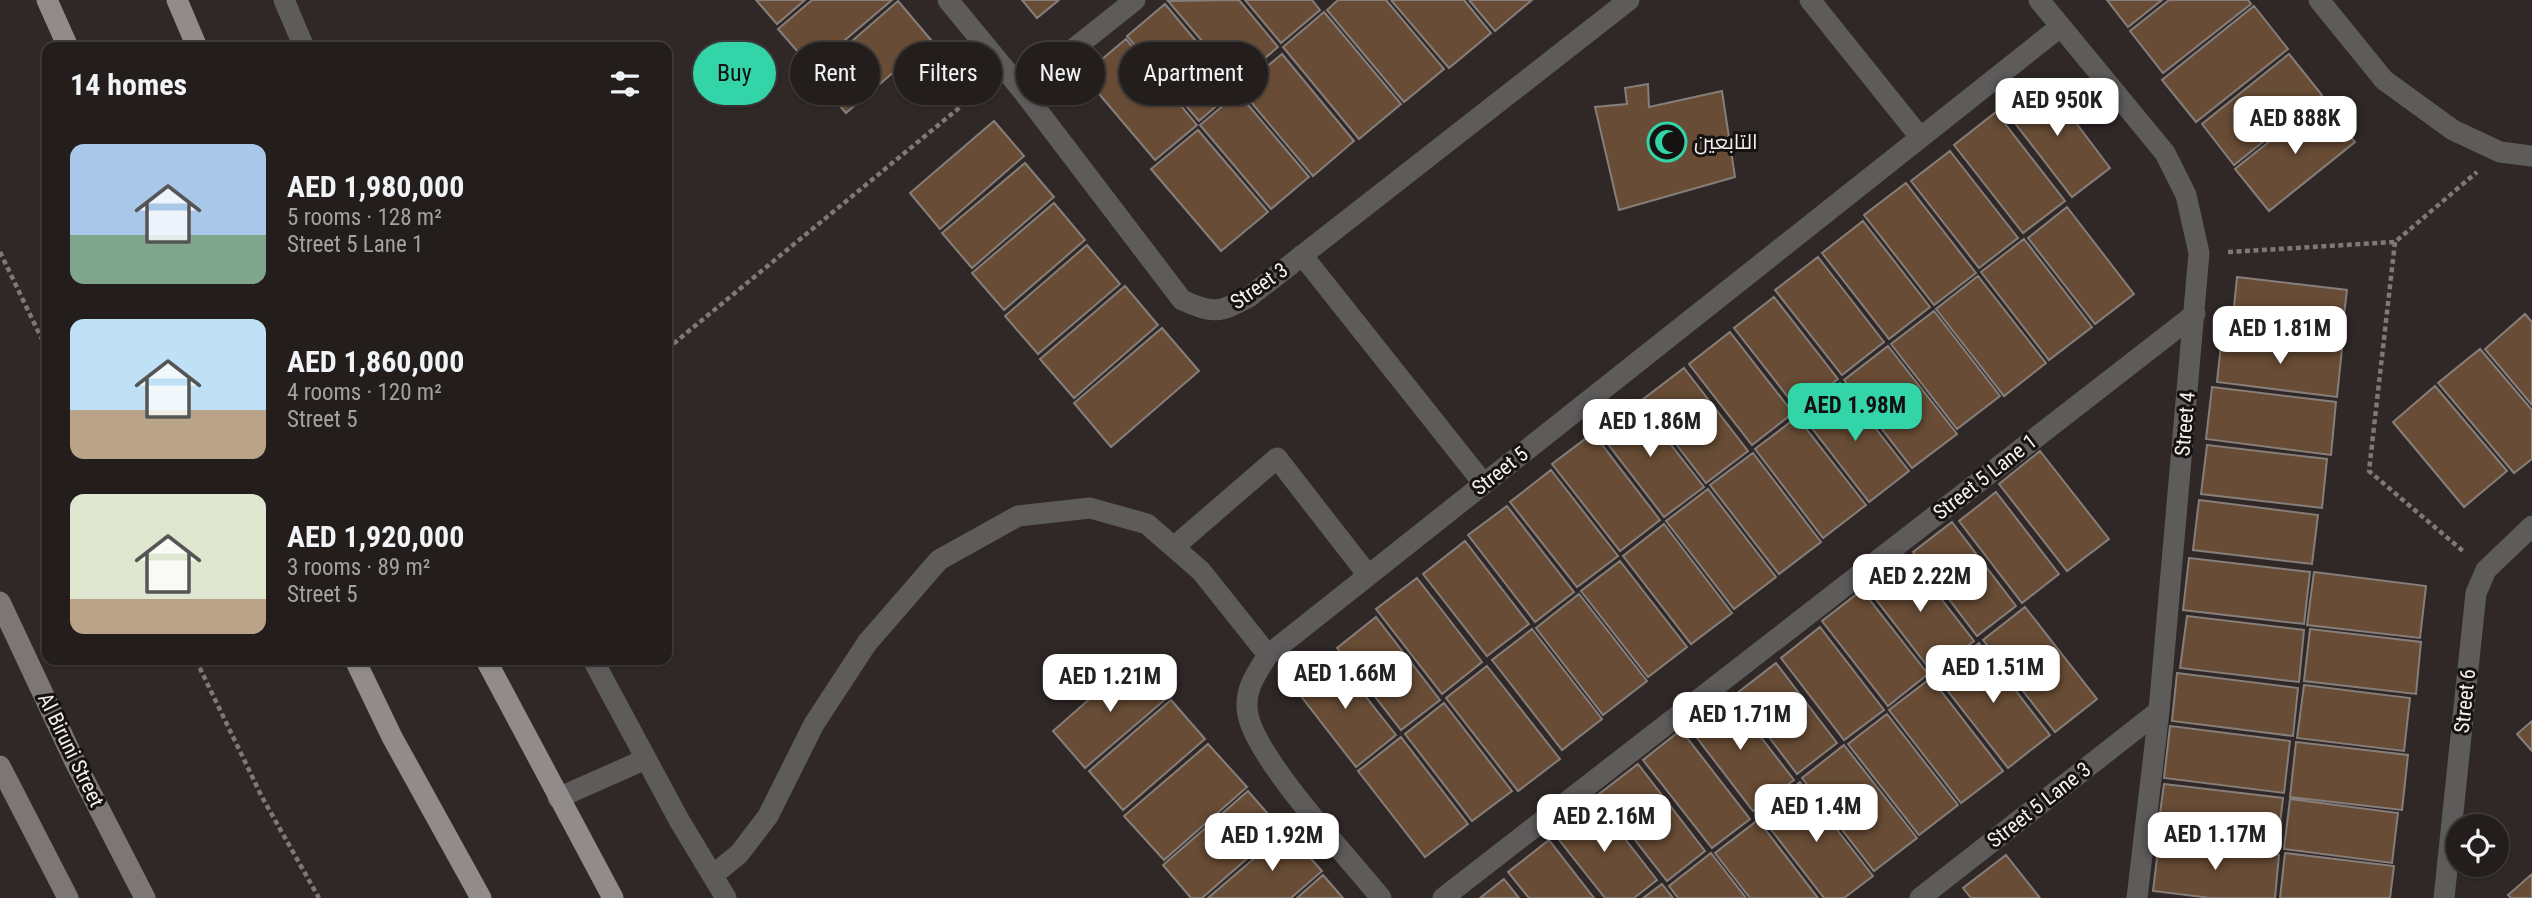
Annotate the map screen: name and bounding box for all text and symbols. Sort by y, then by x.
chip: Buy [693,42,776,105]
chip: Rent [790,42,880,105]
chip: Filters [894,42,1002,105]
chip: New [1016,42,1105,105]
chip: Apartment [1119,42,1268,105]
icon: filters [606,65,644,103]
text: 14 homes [70,67,187,102]
pin: AED 950K [1985,78,2129,138]
text: AED 950K [2012,87,2102,114]
pin: AED 888K [2223,96,2367,156]
text: AED 888K [2250,105,2340,132]
mosque icon: التابعين [1646,121,1688,163]
place label: التابعين [1694,130,1758,155]
text: AED 1,980,000 [287,169,464,204]
icon: home [126,172,210,256]
text: 5 rooms · 128 m² [287,204,442,231]
text: Street 5 Lane 1 [287,231,423,258]
street label: Street 3 [1226,258,1292,314]
pin: AED 1.81M [2200,306,2360,366]
text: AED 1.81M [2229,315,2331,342]
text: AED 1,860,000 [287,344,464,379]
icon: home [126,347,210,431]
text: 4 rooms · 120 m² [287,379,442,406]
pin: AED 1.98M [1775,384,1935,443]
street label: Street 4 [2170,391,2200,457]
text: AED 1.98M [1804,392,1906,419]
pin: AED 1.86M [1570,400,1730,459]
text: Street 5 [287,406,358,433]
text: AED 1.86M [1599,408,1701,435]
street label: Street 5 Lane 1 [1929,429,2041,525]
street label: Street 5 [1467,442,1533,500]
text: AED 1,920,000 [287,519,464,554]
icon: home [126,522,210,606]
text: 3 rooms · 89 m² [287,554,430,581]
pin: AED 2.22M [1840,554,2000,614]
text: AED 2.22M [1869,563,1971,590]
text: Street 5 [287,581,358,608]
pin: AED 1.51M [1913,646,2073,705]
pin: AED 1.66M [1265,652,1425,711]
pin: AED 1.21M [1030,654,1190,714]
text: AED 1.51M [1942,654,2044,681]
text: AED 1.66M [1294,660,1396,687]
text: AED 1.21M [1059,663,1161,690]
street label: Street 6 [2450,668,2480,734]
street label: Al Biruni Street [33,689,109,811]
pin: AED 1.71M [1660,692,1820,752]
text: AED 1.71M [1689,701,1791,728]
street label: Street 5 Lane 3 [1983,757,2095,853]
pin: AED 1.4M [1744,784,1888,844]
text: AED 1.4M [1771,793,1861,820]
pin: AED 2.16M [1524,794,1684,854]
text: AED 2.16M [1553,803,1655,830]
pin: AED 1.17M [2135,812,2295,872]
pin: AED 1.92M [1192,814,1352,873]
map controls [2446,814,2509,877]
button: locate [2446,814,2509,877]
text: AED 1.17M [2164,821,2266,848]
text: AED 1.92M [1221,822,1323,849]

